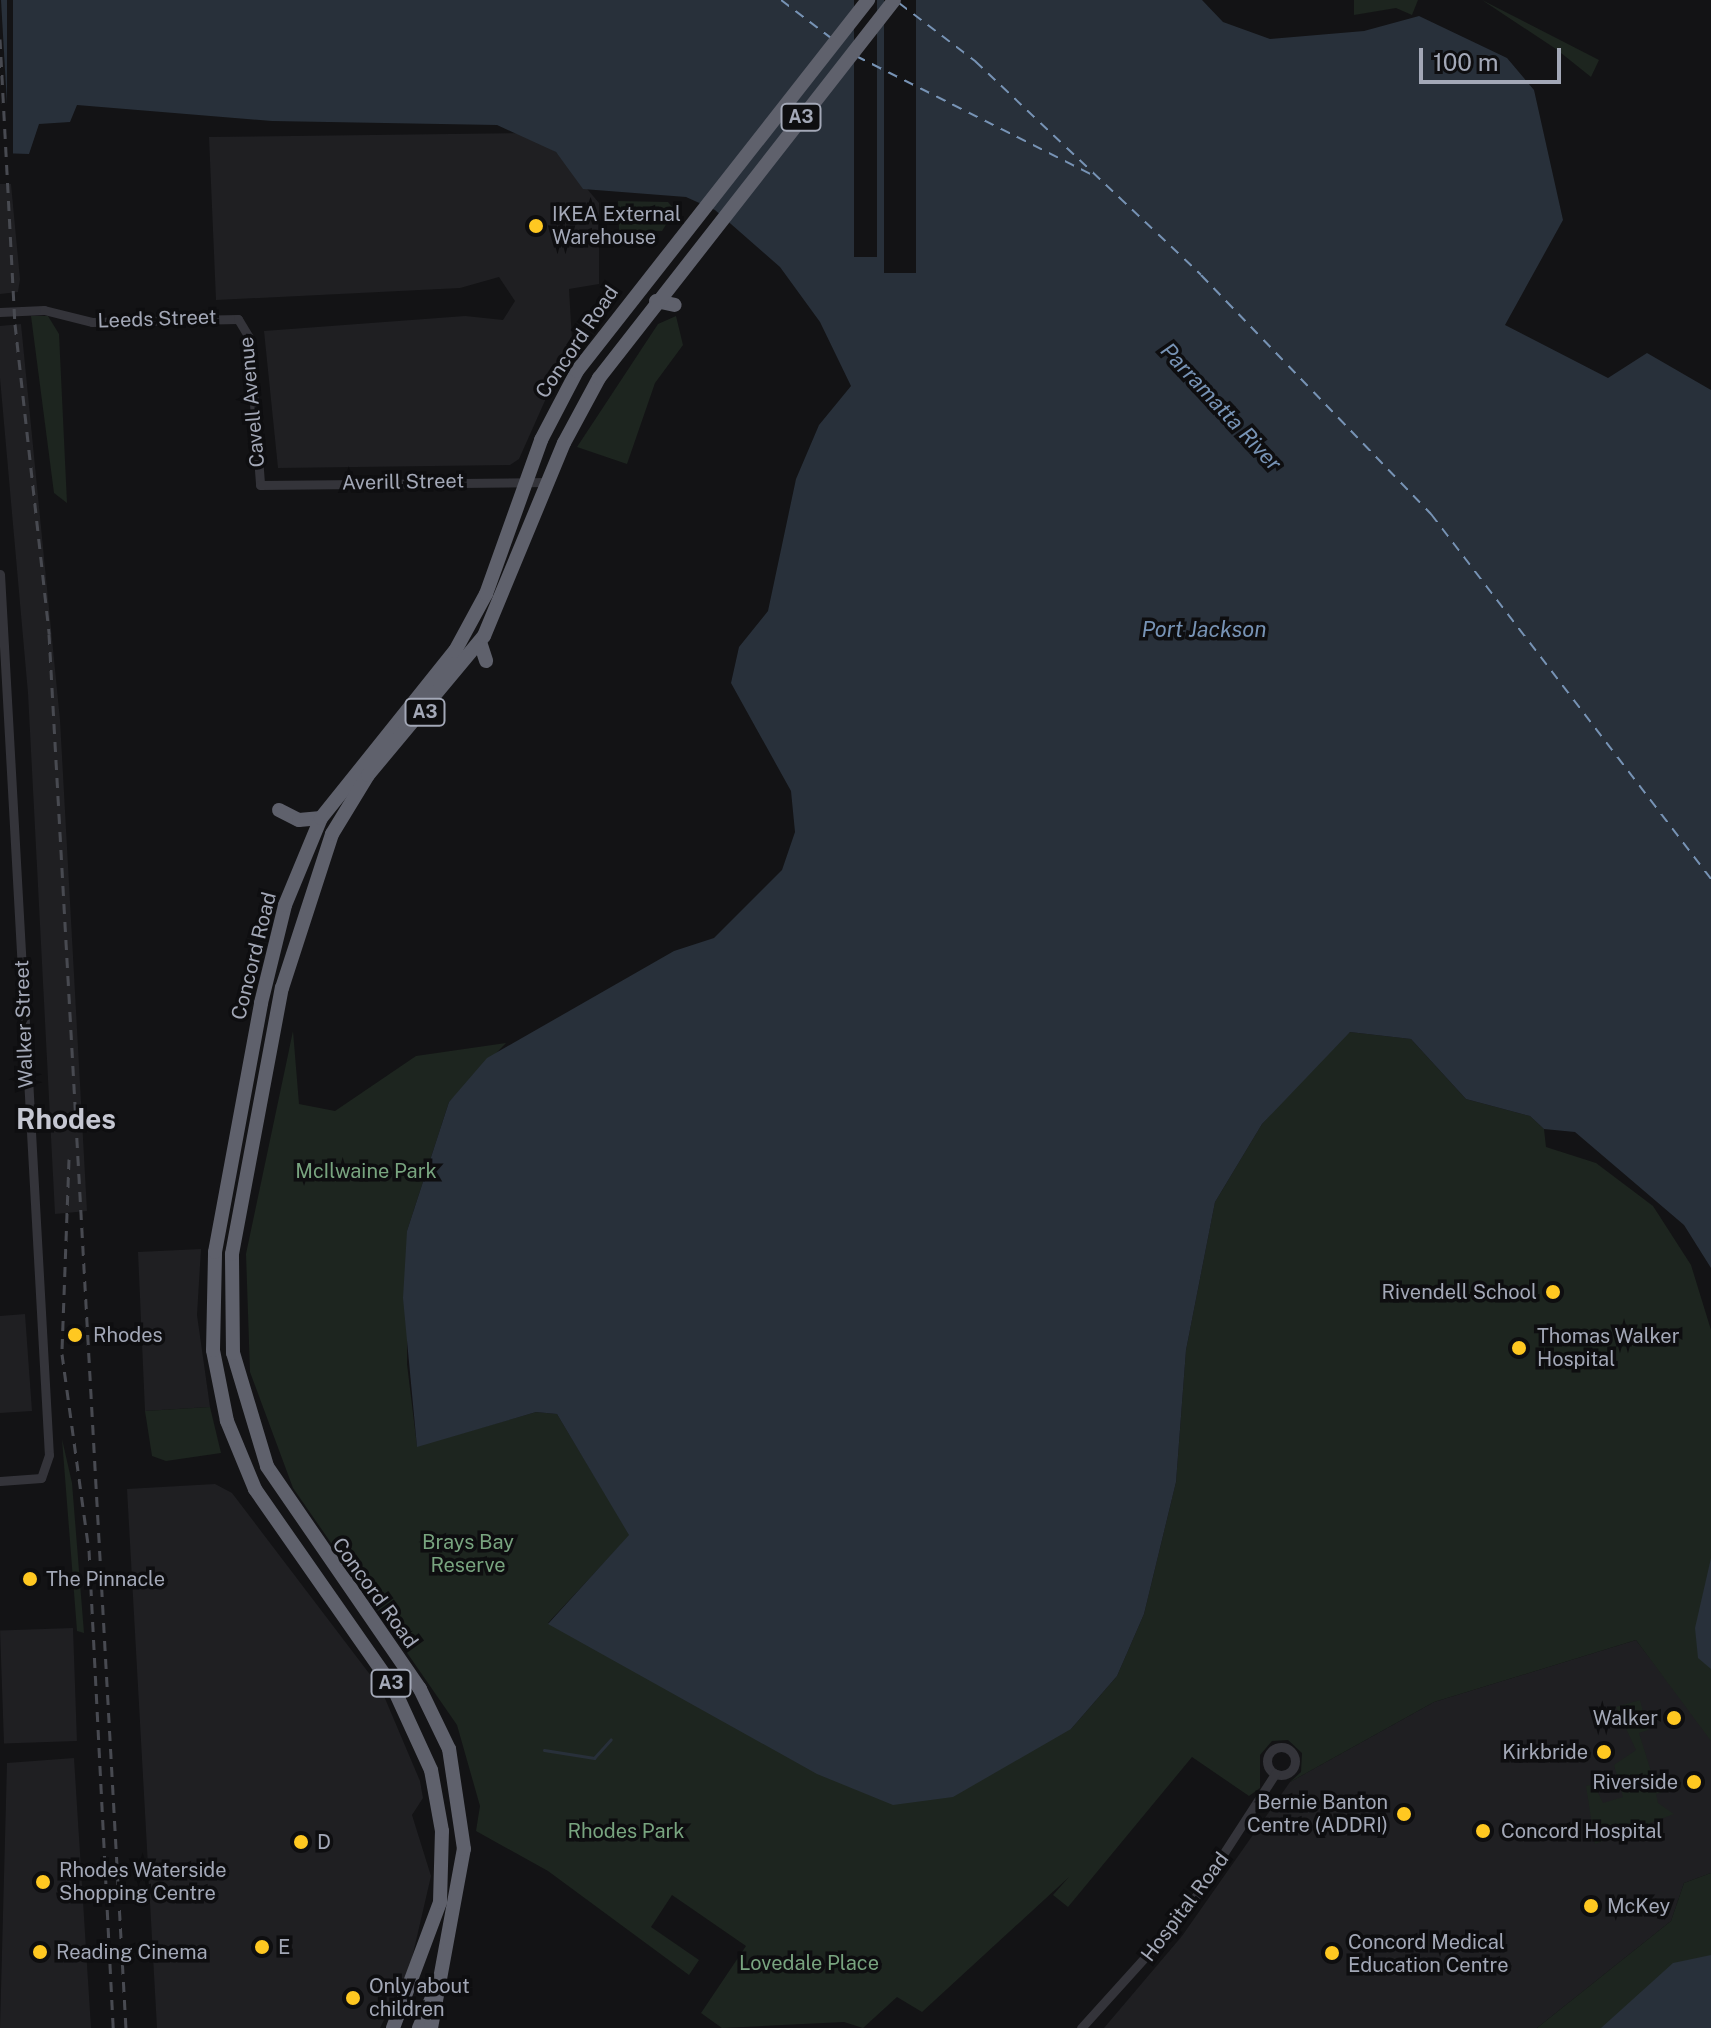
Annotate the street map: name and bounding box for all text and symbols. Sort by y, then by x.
scale bar [1423,32,1565,82]
text: 100 m [1433,48,1499,76]
road number: A3 [779,103,823,131]
place label: IKEA External Warehouse [552,202,681,249]
marker: IKEA External Warehouse [527,217,545,235]
street label: Concord Road [531,281,623,403]
street label: Leeds Street [97,305,217,333]
street label: Cavell Avenue [234,336,270,468]
water label: Parramatta River [1155,338,1287,476]
street label: Averill Street [342,469,464,495]
water label: Port Jackson [1142,617,1266,643]
road number: A3 [403,698,447,726]
street label: Concord Road [227,890,281,1022]
street label: Walker Street [10,959,38,1089]
district label: Rhodes [16,1102,116,1136]
park label: McIlwaine Park [295,1159,437,1183]
place label: Rivendell School [1382,1280,1537,1304]
marker: Rivendell School [1544,1283,1562,1301]
place label: Rhodes [93,1323,163,1347]
marker: Rhodes [64,1324,86,1346]
place label: Thomas Walker Hospital [1537,1324,1680,1371]
marker: Thomas Walker Hospital [1508,1337,1530,1359]
park label: Brays Bay Reserve [422,1531,514,1578]
street label: Concord Road [327,1533,423,1653]
place label: The Pinnacle [46,1567,165,1591]
marker: The Pinnacle [21,1570,39,1588]
road number: A3 [369,1669,413,1697]
place label: Walker [1593,1706,1658,1730]
marker: Walker [1665,1709,1683,1727]
place label: Kirkbride [1502,1740,1588,1764]
marker: Kirkbride [1595,1743,1613,1761]
place label: Riverside [1592,1770,1678,1794]
marker: Riverside [1685,1773,1703,1791]
place label: Bernie Banton Centre (ADDRI) [1247,1790,1388,1837]
marker: Bernie Banton Centre (ADDRI) [1395,1805,1413,1823]
park label: Rhodes Park [567,1819,685,1843]
place label: Concord Hospital [1501,1819,1662,1843]
marker: Concord Hospital [1472,1820,1494,1842]
place label: D [317,1830,331,1854]
marker: D [292,1833,310,1851]
street label: Hospital Road [1136,1848,1234,1966]
place label: Rhodes Waterside Shopping Centre [59,1858,227,1905]
marker: Rhodes Waterside Shopping Centre [34,1873,52,1891]
place label: McKey [1607,1894,1670,1918]
marker: McKey [1582,1897,1600,1915]
place label: Concord Medical Education Centre [1348,1930,1509,1977]
place label: E [278,1935,290,1959]
marker: E [253,1938,271,1956]
place label: Reading Cinema [56,1940,207,1964]
marker: Reading Cinema [31,1943,49,1961]
marker: Concord Medical Education Centre [1323,1944,1341,1962]
park label: Lovedale Place [739,1951,879,1975]
place label: Only about children [369,1974,470,2021]
marker: Only about children [344,1989,362,2007]

